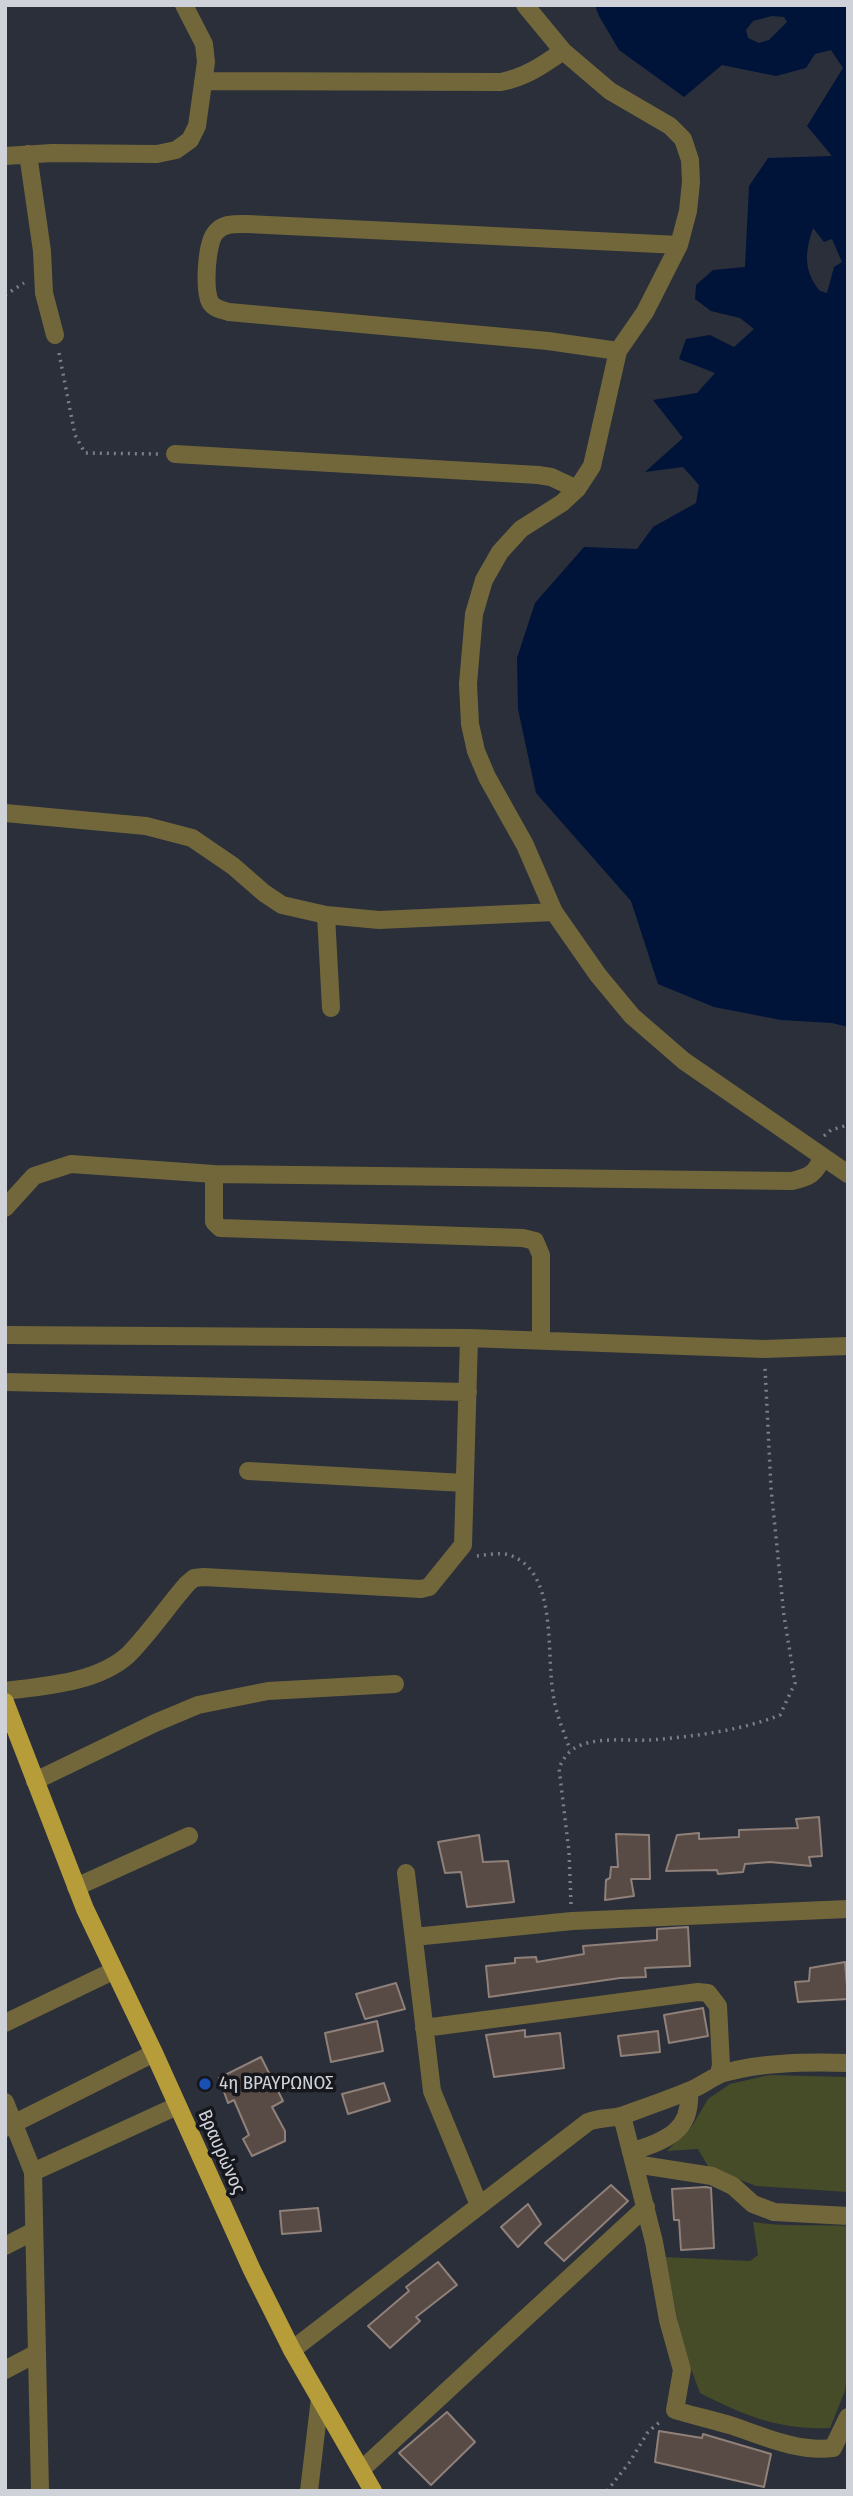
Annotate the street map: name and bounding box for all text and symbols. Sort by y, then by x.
place label: 4η ΒΡΑΥΡΩΝΟΣ [219,2073,334,2095]
marker: 4η ΒΡΑΥΡΩΝΟΣ [197,2076,213,2092]
street label: Βραυρώνος [192,2106,250,2198]

